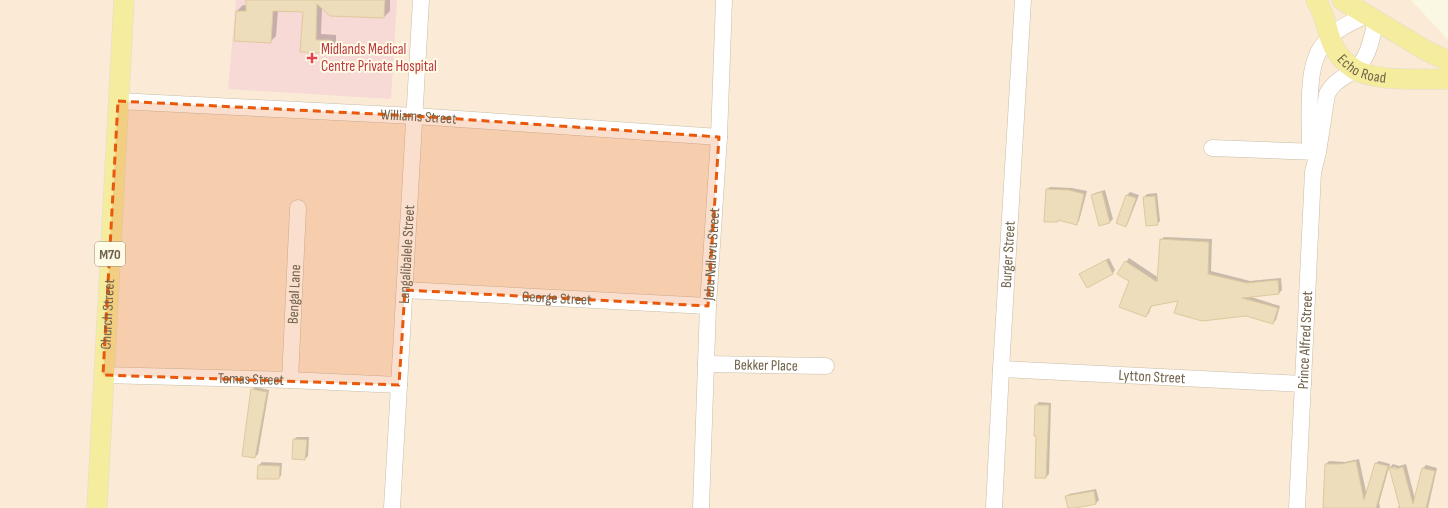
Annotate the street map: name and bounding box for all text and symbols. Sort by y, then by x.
place label: Midlands Medical Centre Private Hospital [321,40,437,76]
street label: Echo Road [1333,50,1387,87]
marker: Midlands Medical Centre Private Hospital [306,52,318,64]
street label: Williams Street [380,105,458,128]
street label: Langalibalele Street [394,204,419,304]
street label: Jabu Ndlovu Street [699,207,724,302]
street label: Burger Street [996,220,1019,289]
road number: M70 [95,242,125,266]
street label: Bengal Lane [283,264,305,324]
street label: Church Street [96,278,119,350]
street label: George Street [521,287,593,309]
street label: Prince Alfred Street [1293,290,1317,390]
street label: Bekker Place [734,355,798,375]
street label: Lytton Street [1118,365,1186,388]
street label: Tomas Street [218,369,285,389]

